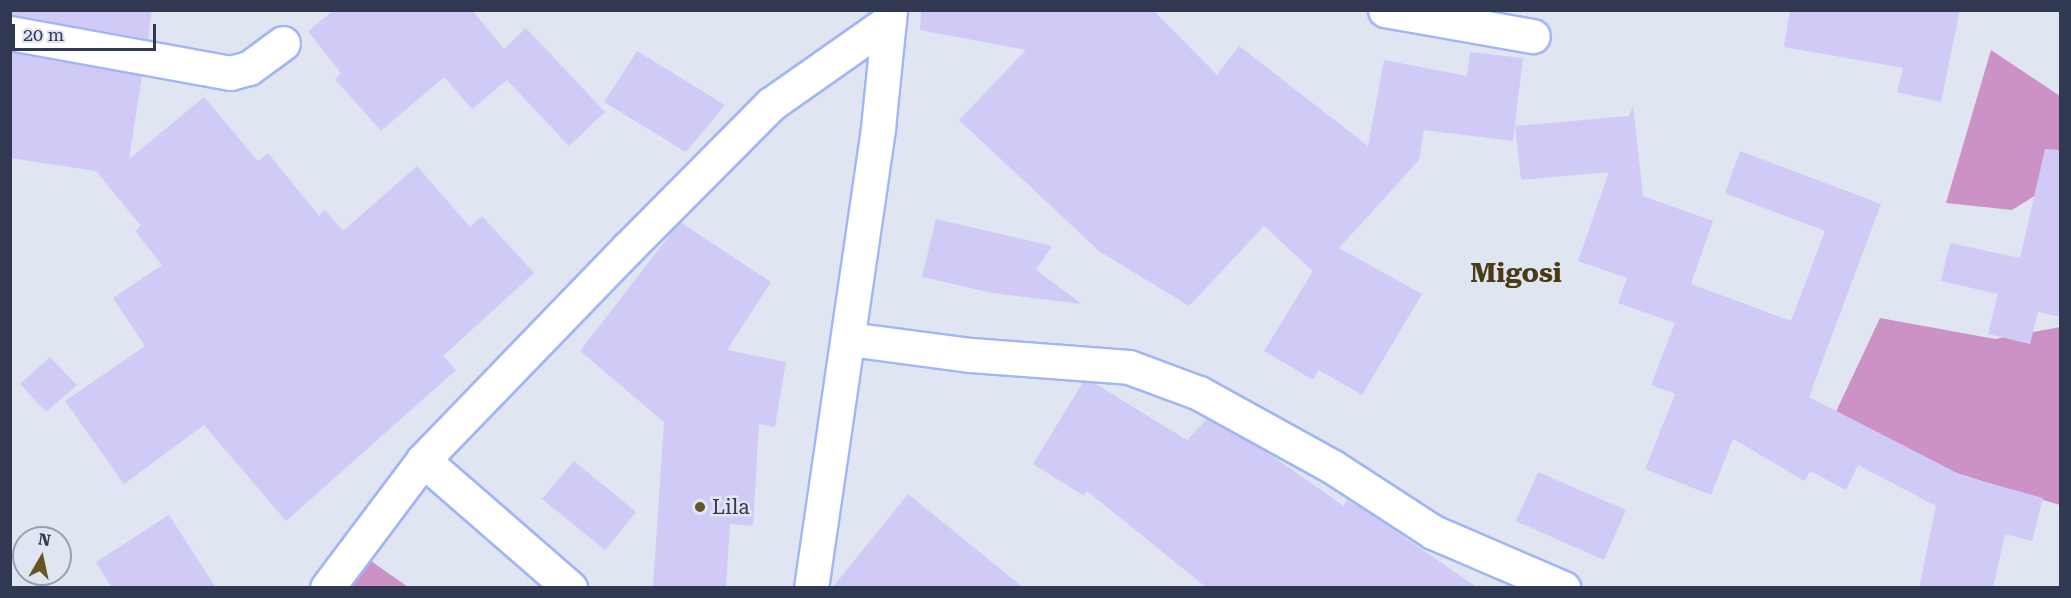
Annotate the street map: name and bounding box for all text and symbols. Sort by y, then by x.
scale bar [15,12,159,50]
text: 20 m [23,24,64,45]
district label: Migosi [1470,258,1562,290]
place label: Lila [712,494,750,520]
marker: Lila [693,500,707,514]
north arrow [12,526,72,586]
text: N [37,529,52,550]

